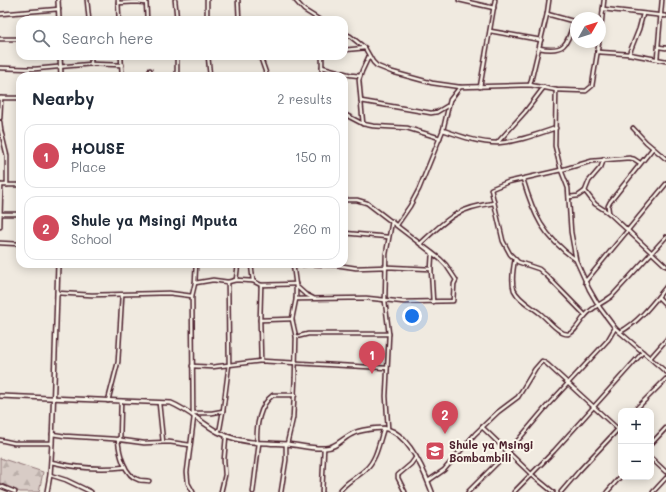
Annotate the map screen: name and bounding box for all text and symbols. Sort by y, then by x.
north arrow [570,12,606,48]
search box [16,16,348,60]
icon: search [30,27,52,49]
text: Search here [62,28,153,48]
text: Nearby [32,87,94,109]
text: 2 results [277,90,332,107]
text: HOUSE [71,138,125,158]
text: 1 [43,148,49,165]
text: 150 m [295,148,331,165]
text: Place [71,158,106,175]
text: Shule ya Msingi Mputa [71,210,238,230]
text: 2 [42,220,50,237]
text: 260 m [293,220,331,237]
text: School [71,230,112,247]
your location [402,306,422,326]
pin: 1 [359,341,385,374]
pin: 2 [432,401,458,434]
map controls [618,408,654,480]
button: + [618,408,654,444]
place label: Shule ya Msingi Bombambili [449,437,534,465]
school or university icon: Shule ya Msingi Bombambili [424,440,446,462]
button: − [618,444,654,480]

